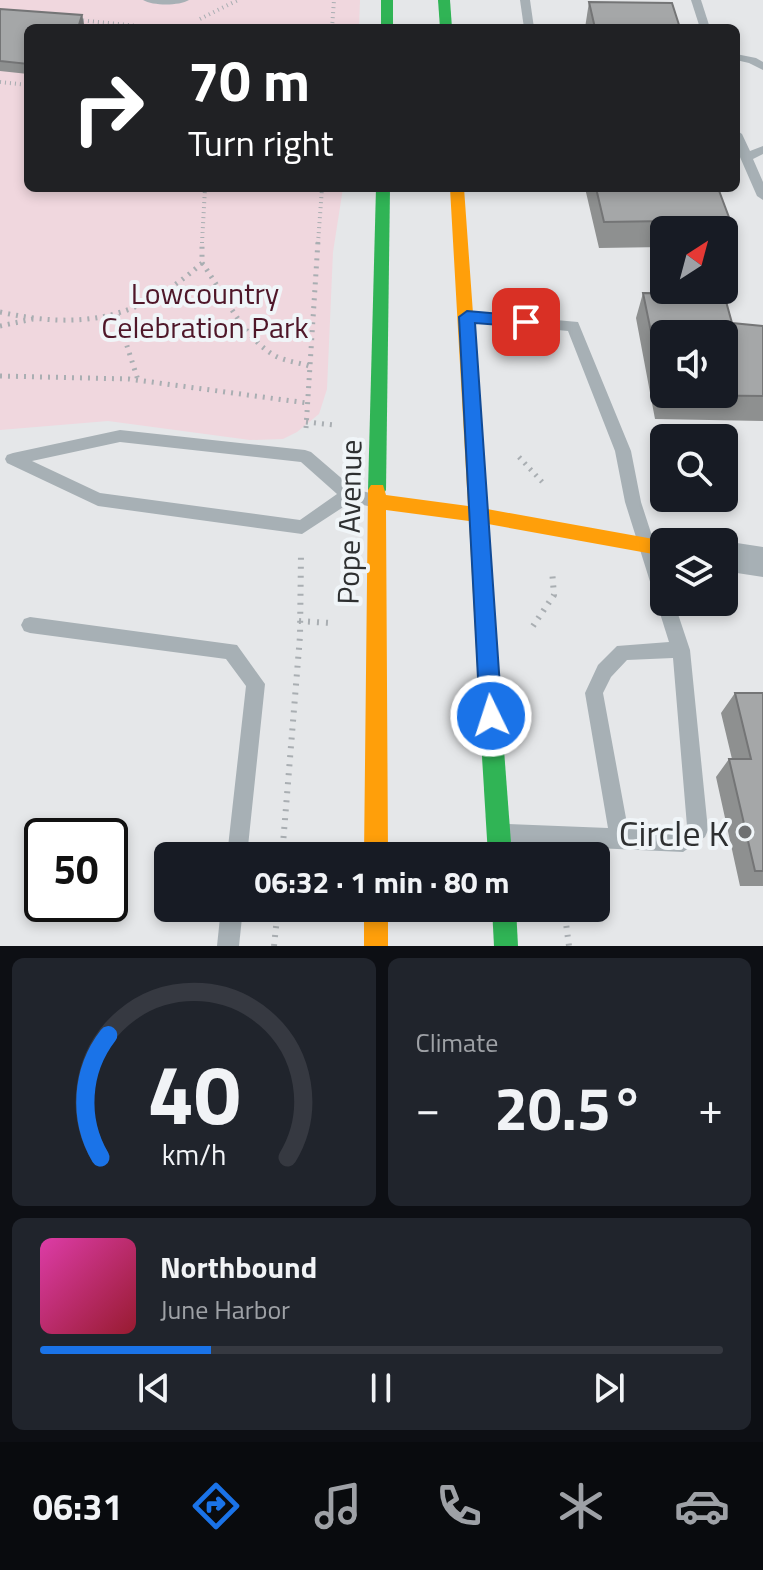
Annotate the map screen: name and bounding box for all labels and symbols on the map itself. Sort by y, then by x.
north arrow [650,216,738,304]
park label: Lowcountry Celebration Park [101,270,309,350]
pin [492,288,560,356]
street label: Pope Avenue [325,439,373,605]
position arrow [449,674,533,758]
place label: Circle K [619,805,729,860]
speed limit sign: 50 [24,818,128,922]
marker: Circle K [736,823,754,841]

